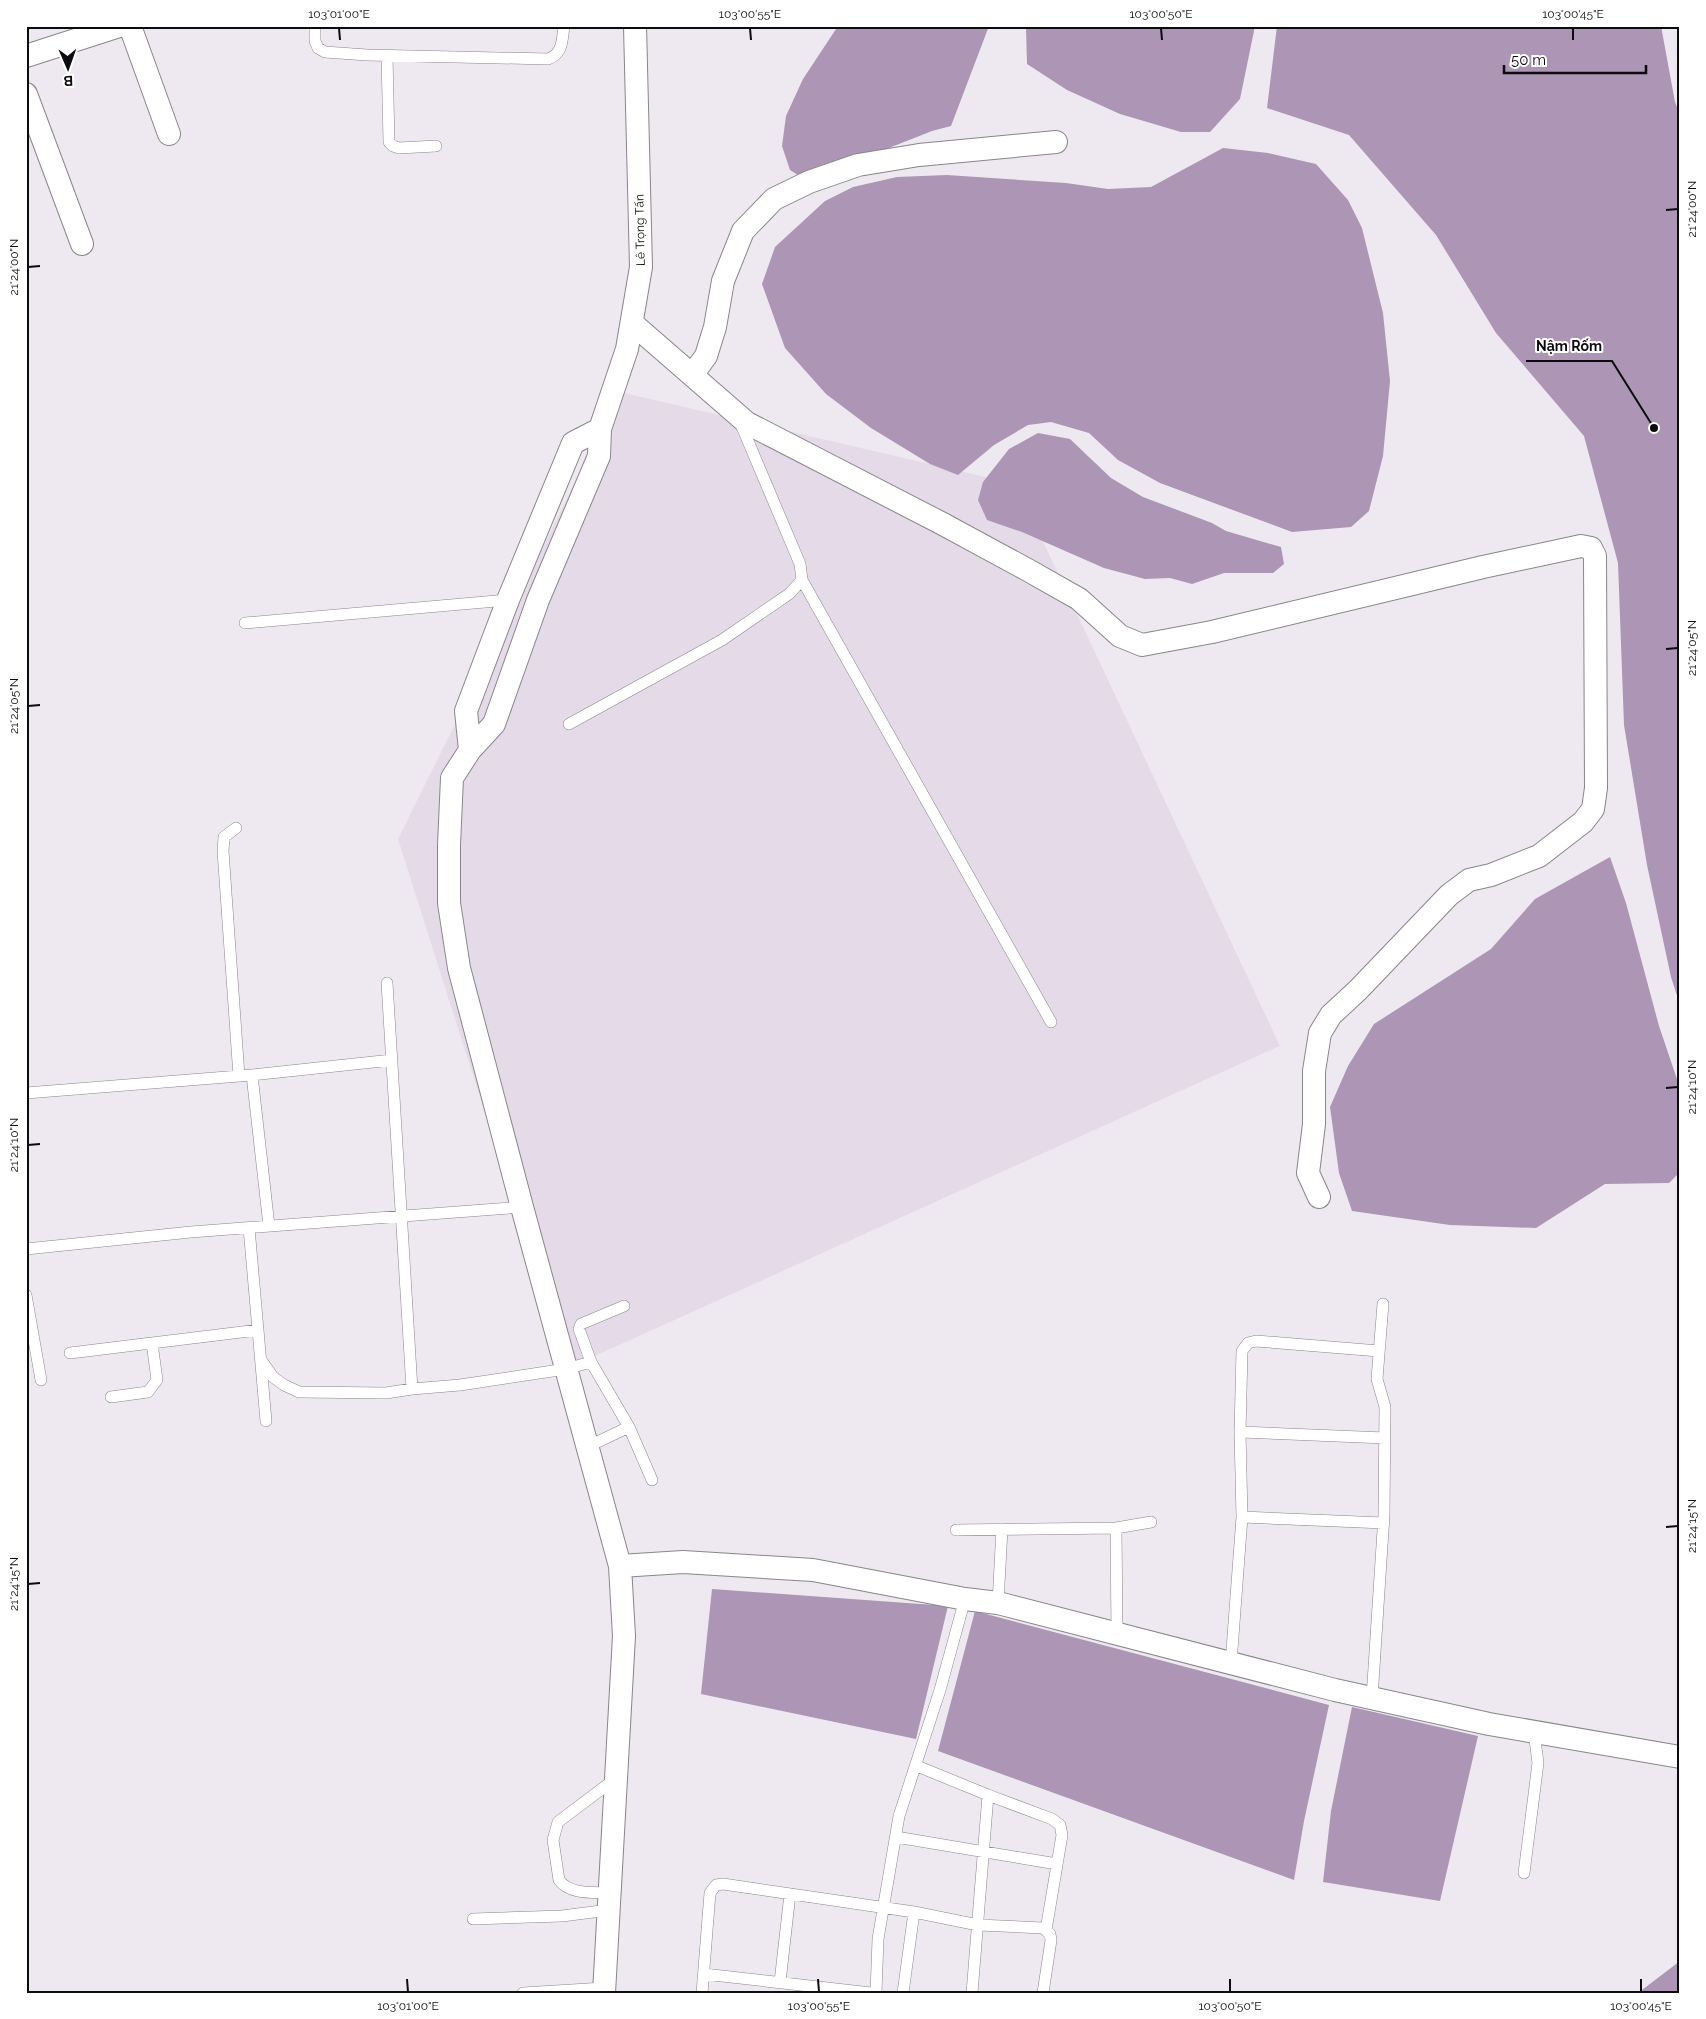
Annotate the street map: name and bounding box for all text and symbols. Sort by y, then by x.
text: 103°01'00"E [308,7,370,21]
text: 103°00'55"E [719,7,781,21]
text: 103°00'50"E [1129,7,1193,21]
text: 103°00'45"E [1542,7,1604,21]
north arrow [42,42,92,92]
scale bar [1504,42,1646,74]
text: 50 m [1511,51,1546,69]
text: B [63,73,73,89]
text: 21°24'00"N [1685,181,1699,237]
street label: Lê Trọng Tấn [632,194,648,266]
text: 21°24'00"N [7,239,21,295]
callout: Nậm Rốm [1526,332,1612,361]
text: Nậm Rốm [1536,338,1602,354]
text: 21°24'05"N [1685,620,1699,676]
text: 21°24'05"N [7,678,21,734]
text: 21°24'10"N [1685,1060,1699,1114]
text: 21°24'10"N [7,1118,21,1172]
text: 21°24'15"N [1685,1499,1699,1553]
text: 21°24'15"N [7,1557,21,1611]
text: 103°01'00"E [377,1999,439,2013]
text: 103°00'55"E [788,1999,850,2013]
text: 103°00'50"E [1198,1999,1262,2013]
text: 103°00'45"E [1610,1999,1672,2013]

